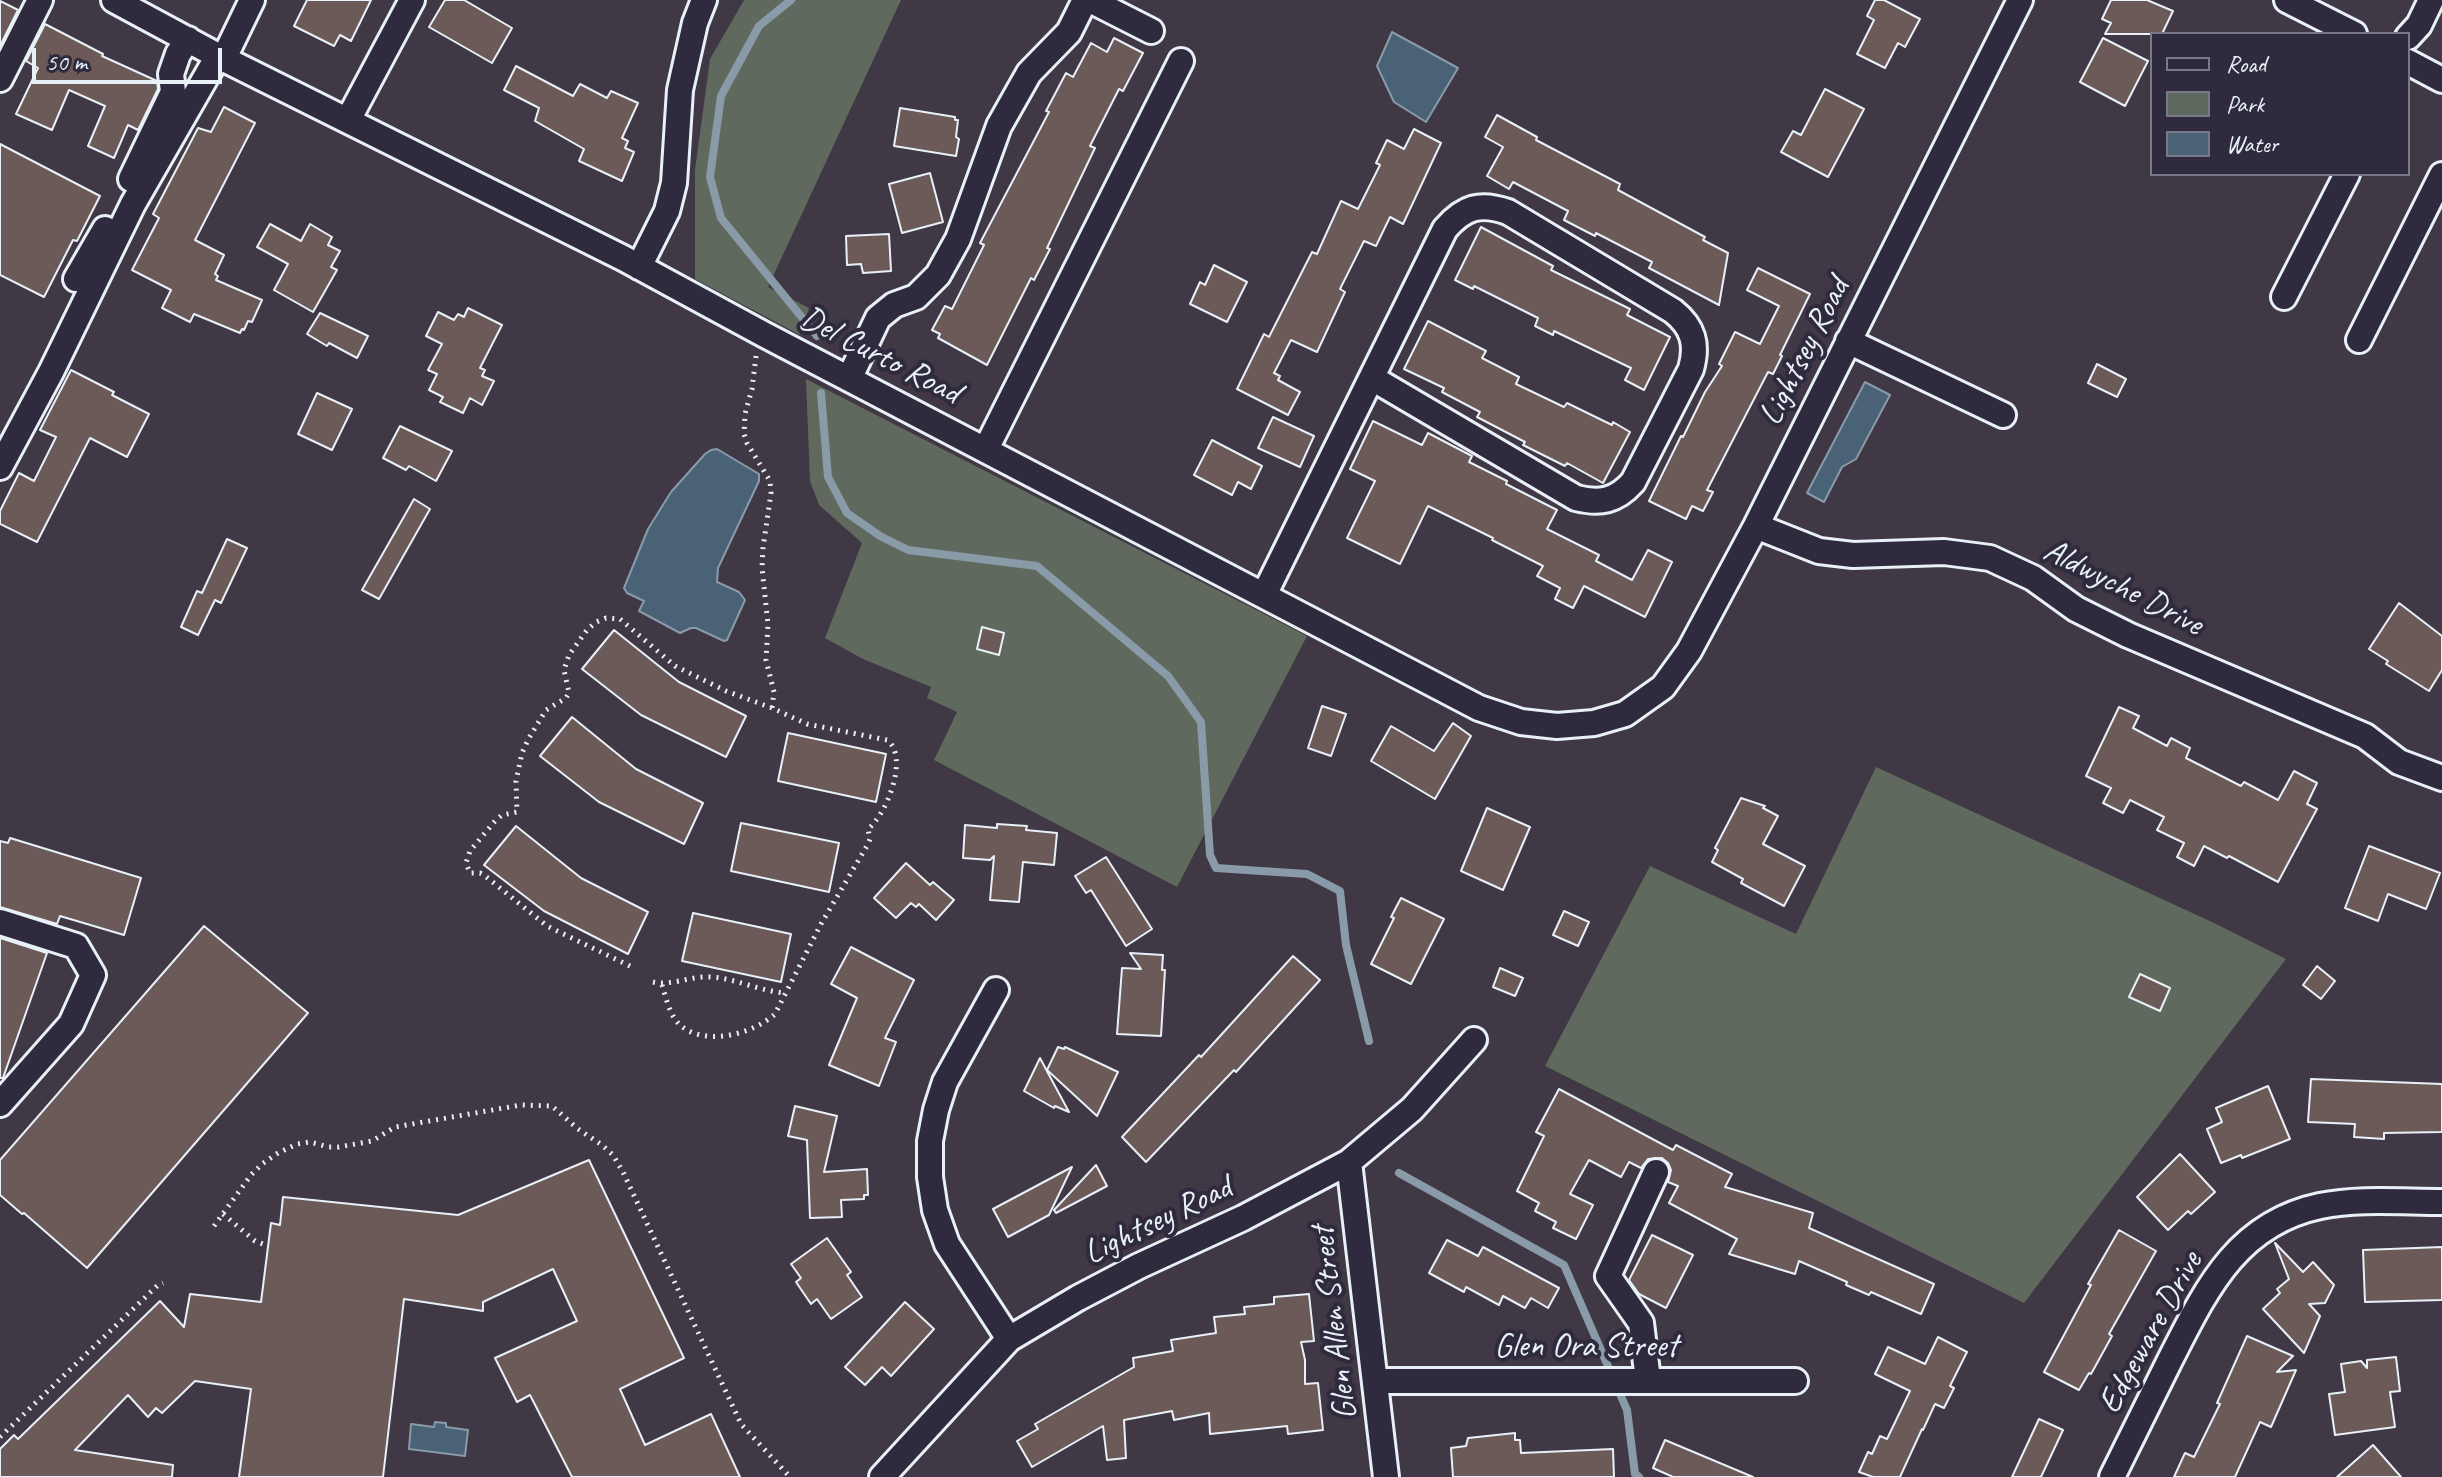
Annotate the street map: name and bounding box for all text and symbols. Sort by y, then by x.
scale bar [36,32,226,82]
legend [2150,32,2410,176]
text: 50 m [46,47,87,77]
text: Road [2226,49,2266,79]
text: Park [2226,89,2264,119]
text: Water [2226,129,2278,159]
street label: Lightsey Road [1751,272,1859,432]
street label: Del Curto Road [793,298,967,414]
street label: Aldwyche Drive [2037,531,2209,645]
street label: Lightsey Road [1077,1168,1239,1274]
street label: Glen Allen Street [1303,1224,1367,1422]
street label: Edgeware Drive [2090,1245,2212,1421]
street label: Glen Ora Street [1494,1327,1678,1367]

